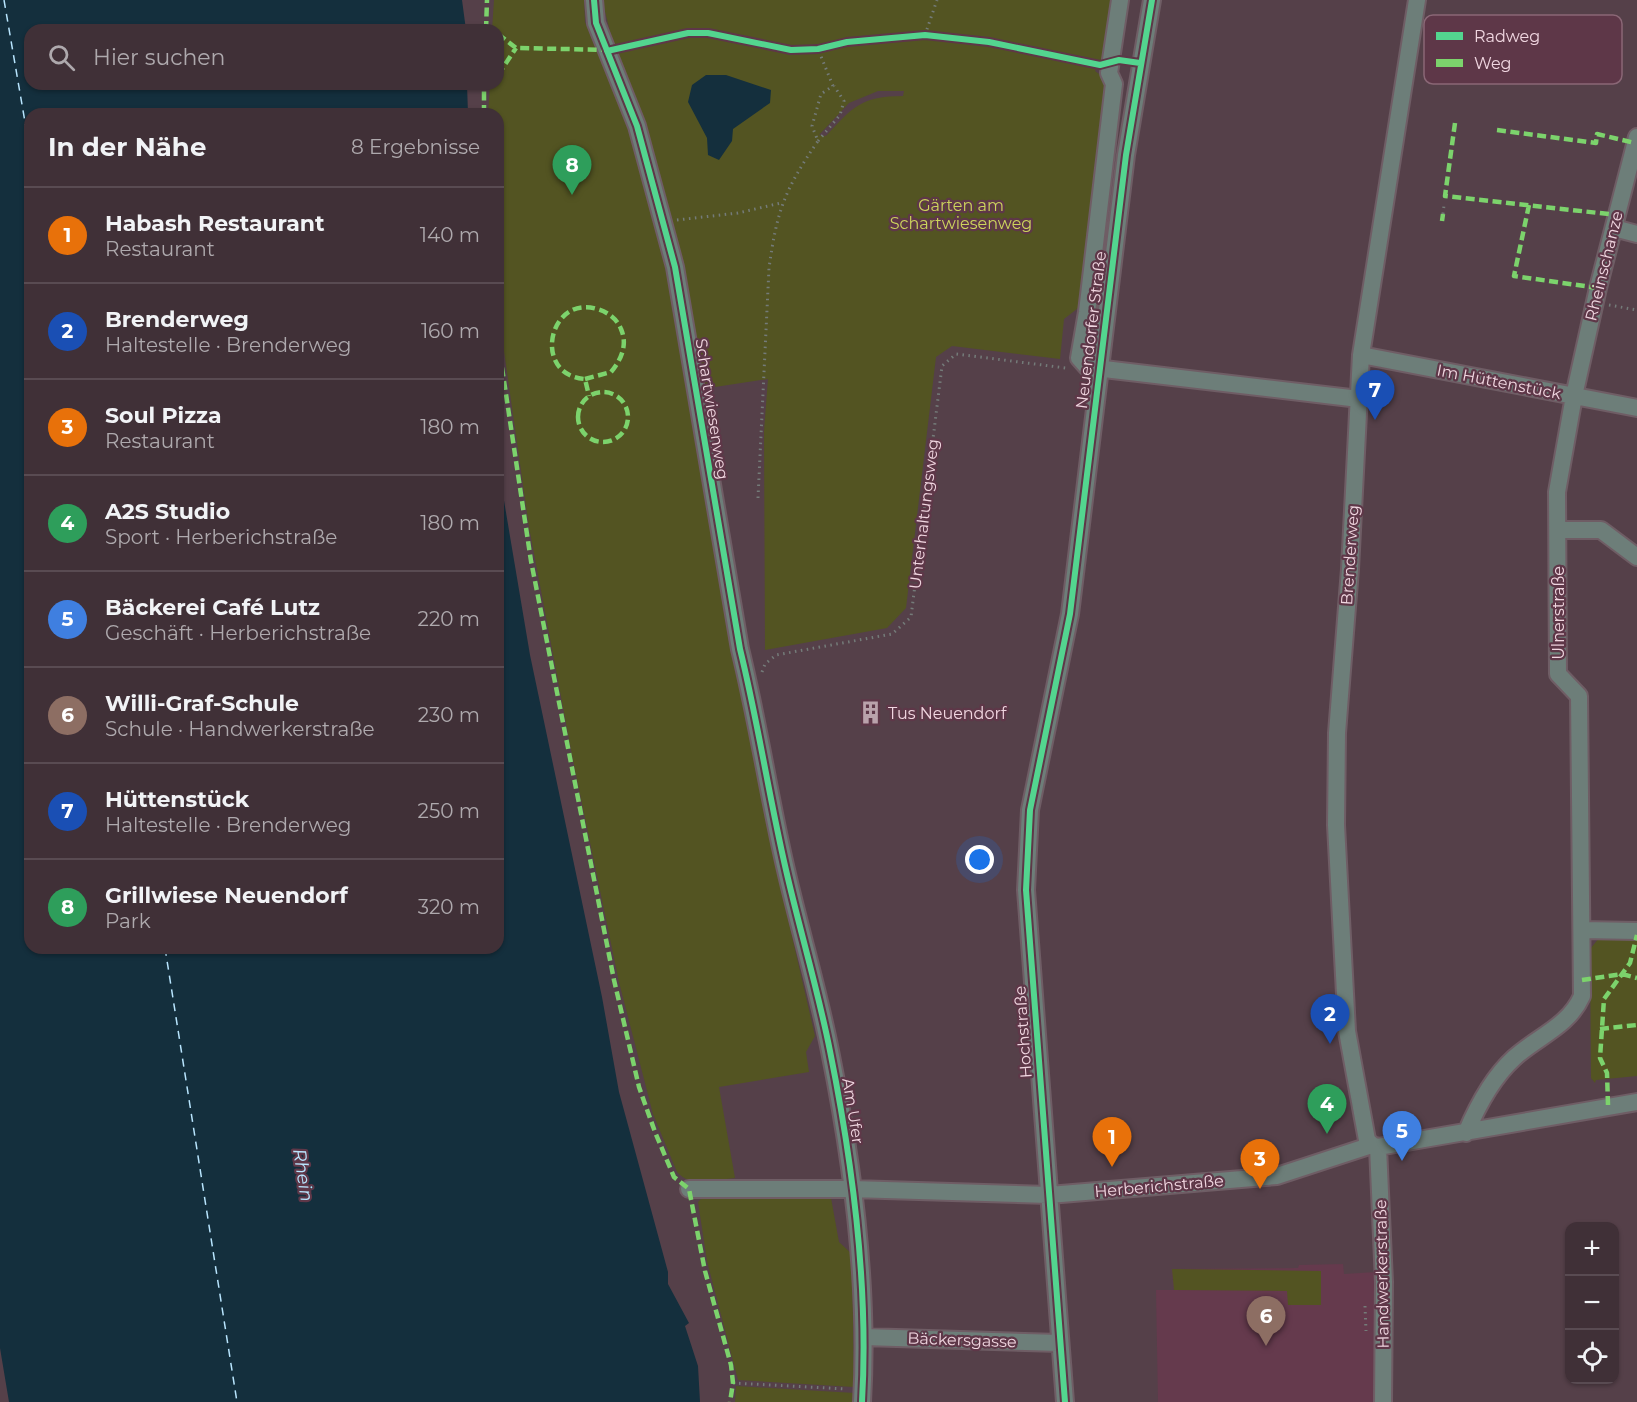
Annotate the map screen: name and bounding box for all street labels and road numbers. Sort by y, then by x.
street label: Rheinschanze [1581,209,1627,323]
street label: Neuendorfer Straße [1072,250,1110,410]
street label: Schartwiesenweg [691,337,733,481]
street label: Im Hüttenstück [1435,361,1563,403]
street label: Unterhaltungsweg [905,438,943,590]
street label: Brenderweg [1337,504,1363,606]
street label: Ulnerstraße [1549,566,1568,660]
street label: Hochstraße [1010,985,1036,1079]
street label: Am Ufer [838,1077,868,1145]
street label: Herberichstraße [1094,1171,1224,1201]
street label: Handwerkerstraße [1371,1199,1393,1349]
street label: Bäckersgasse [907,1329,1017,1351]

